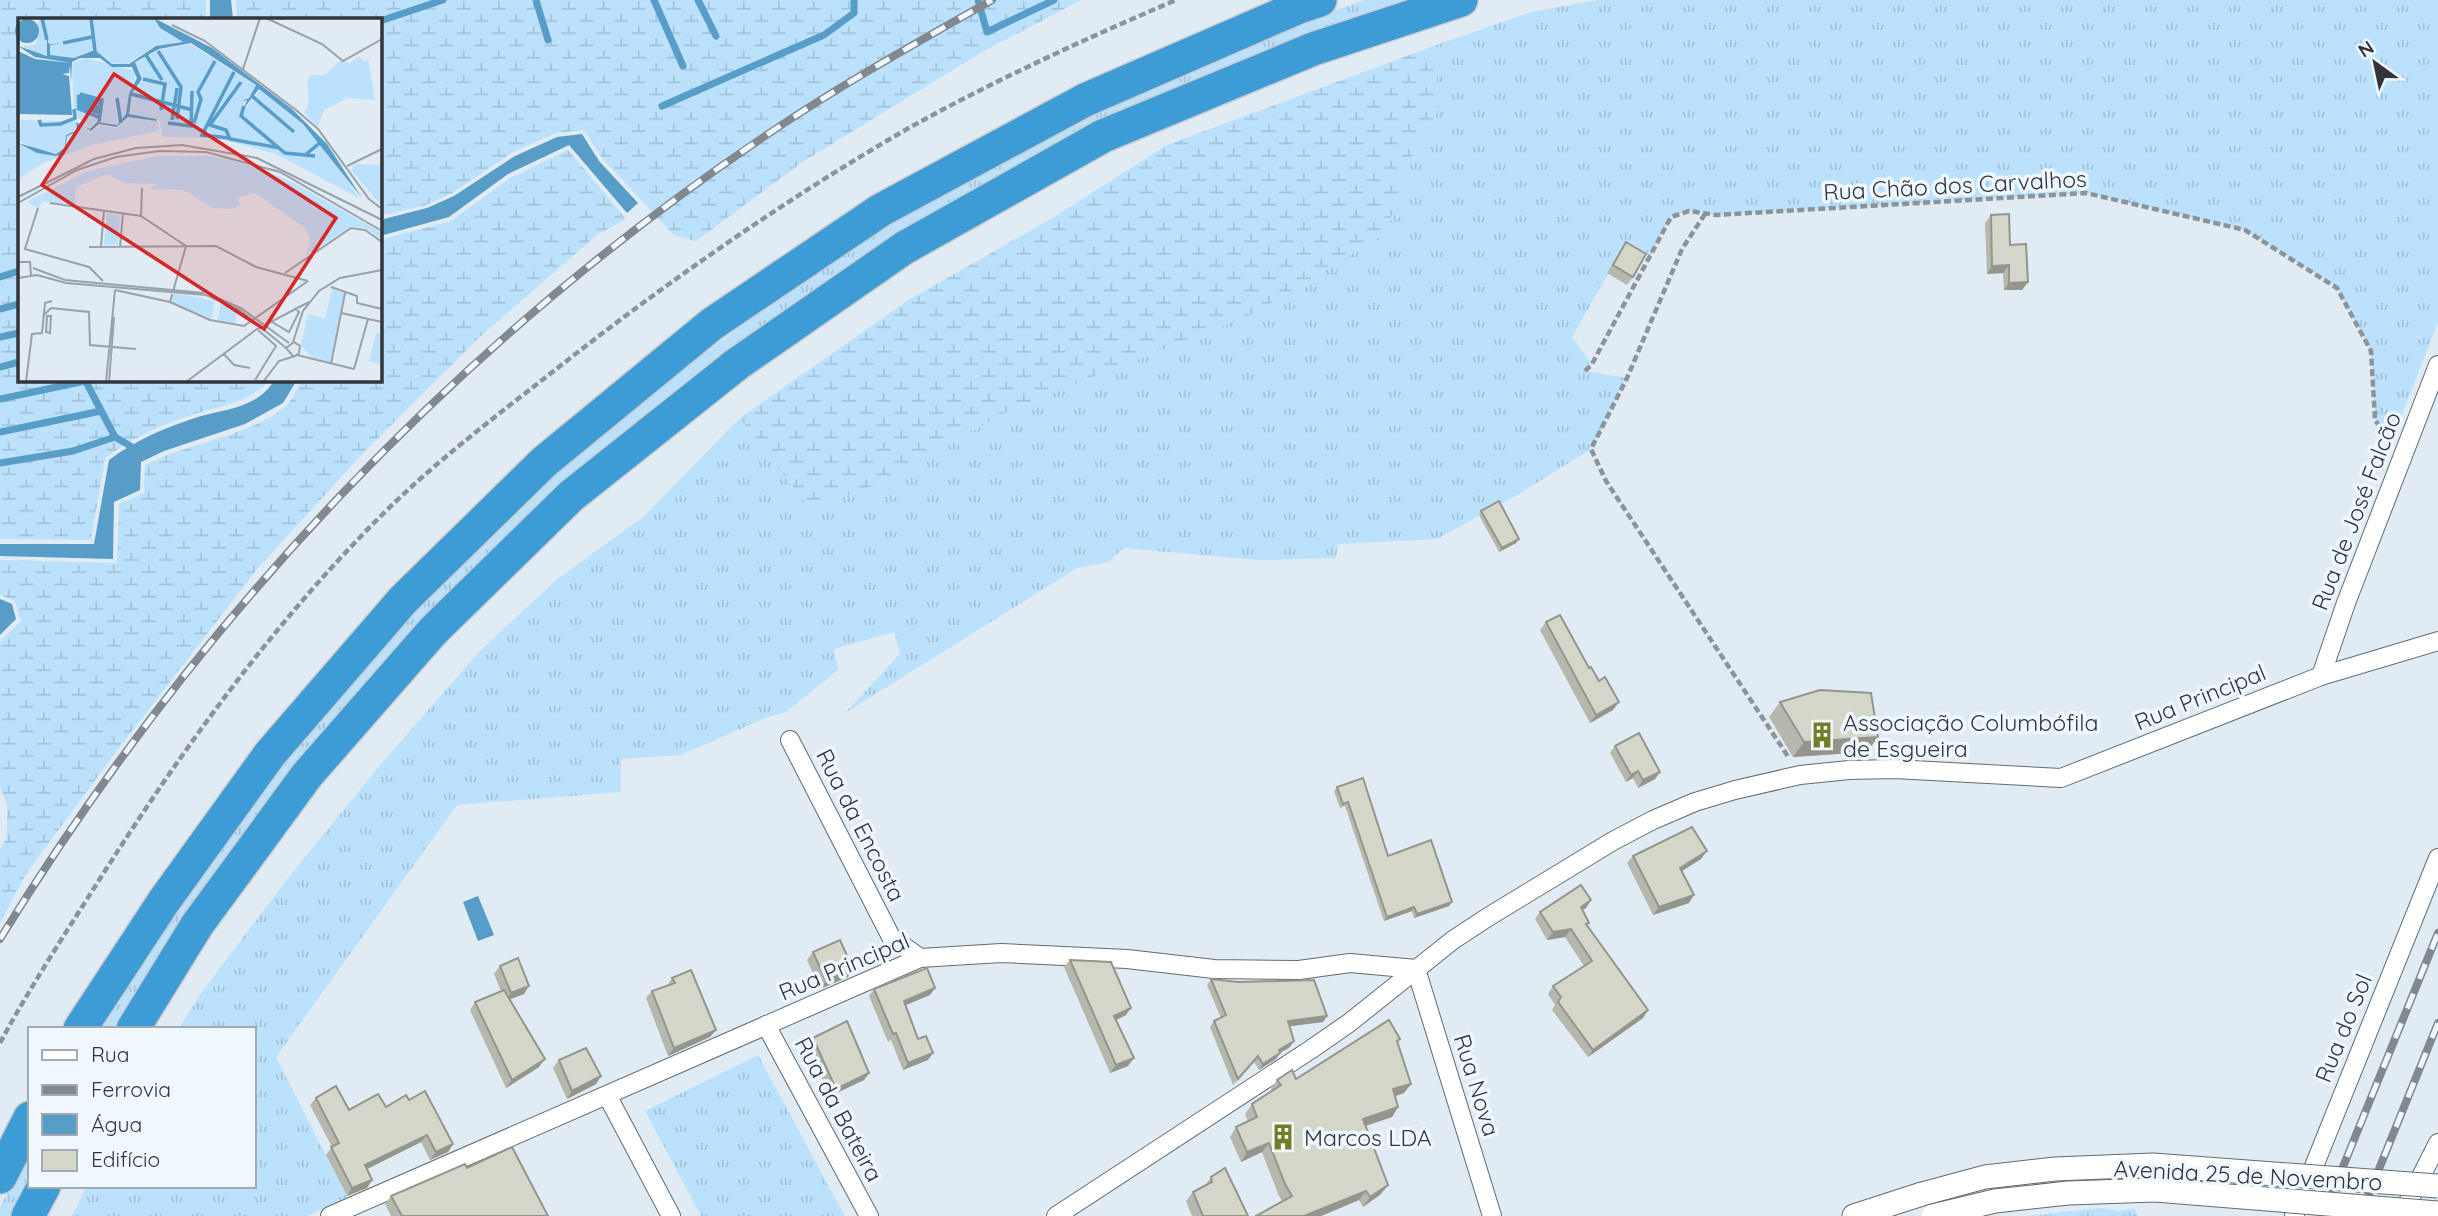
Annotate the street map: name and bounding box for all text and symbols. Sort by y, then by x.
inset map [18,18,382,382]
north arrow [2340,28,2410,98]
text: N [2353,35,2378,63]
street label: Rua Chão dos Carvalhos [1823,164,2087,206]
street label: Rua de José Falcão [2305,408,2407,614]
street label: Rua Principal [2130,657,2270,737]
place label: Associação Columbófila de Esgueira [1843,708,2099,763]
building icon: Associação Columbófila de Esgueira [1807,720,1837,750]
street label: Rua da Encosta [810,744,912,906]
street label: Rua Principal [774,925,914,1007]
street label: Rua do Sol [2308,969,2378,1087]
legend [28,1027,256,1188]
street label: Rua Nova [1448,1031,1506,1139]
street label: Rua da Bateira [789,1032,889,1186]
text: Rua [91,1041,130,1067]
text: Ferrovia [91,1076,171,1102]
text: Água [91,1111,142,1137]
building icon: Marcos LDA [1268,1122,1298,1152]
place label: Marcos LDA [1304,1123,1432,1152]
text: Edifício [91,1146,160,1172]
street label: Avenida 25 de Novembro [2113,1153,2383,1197]

